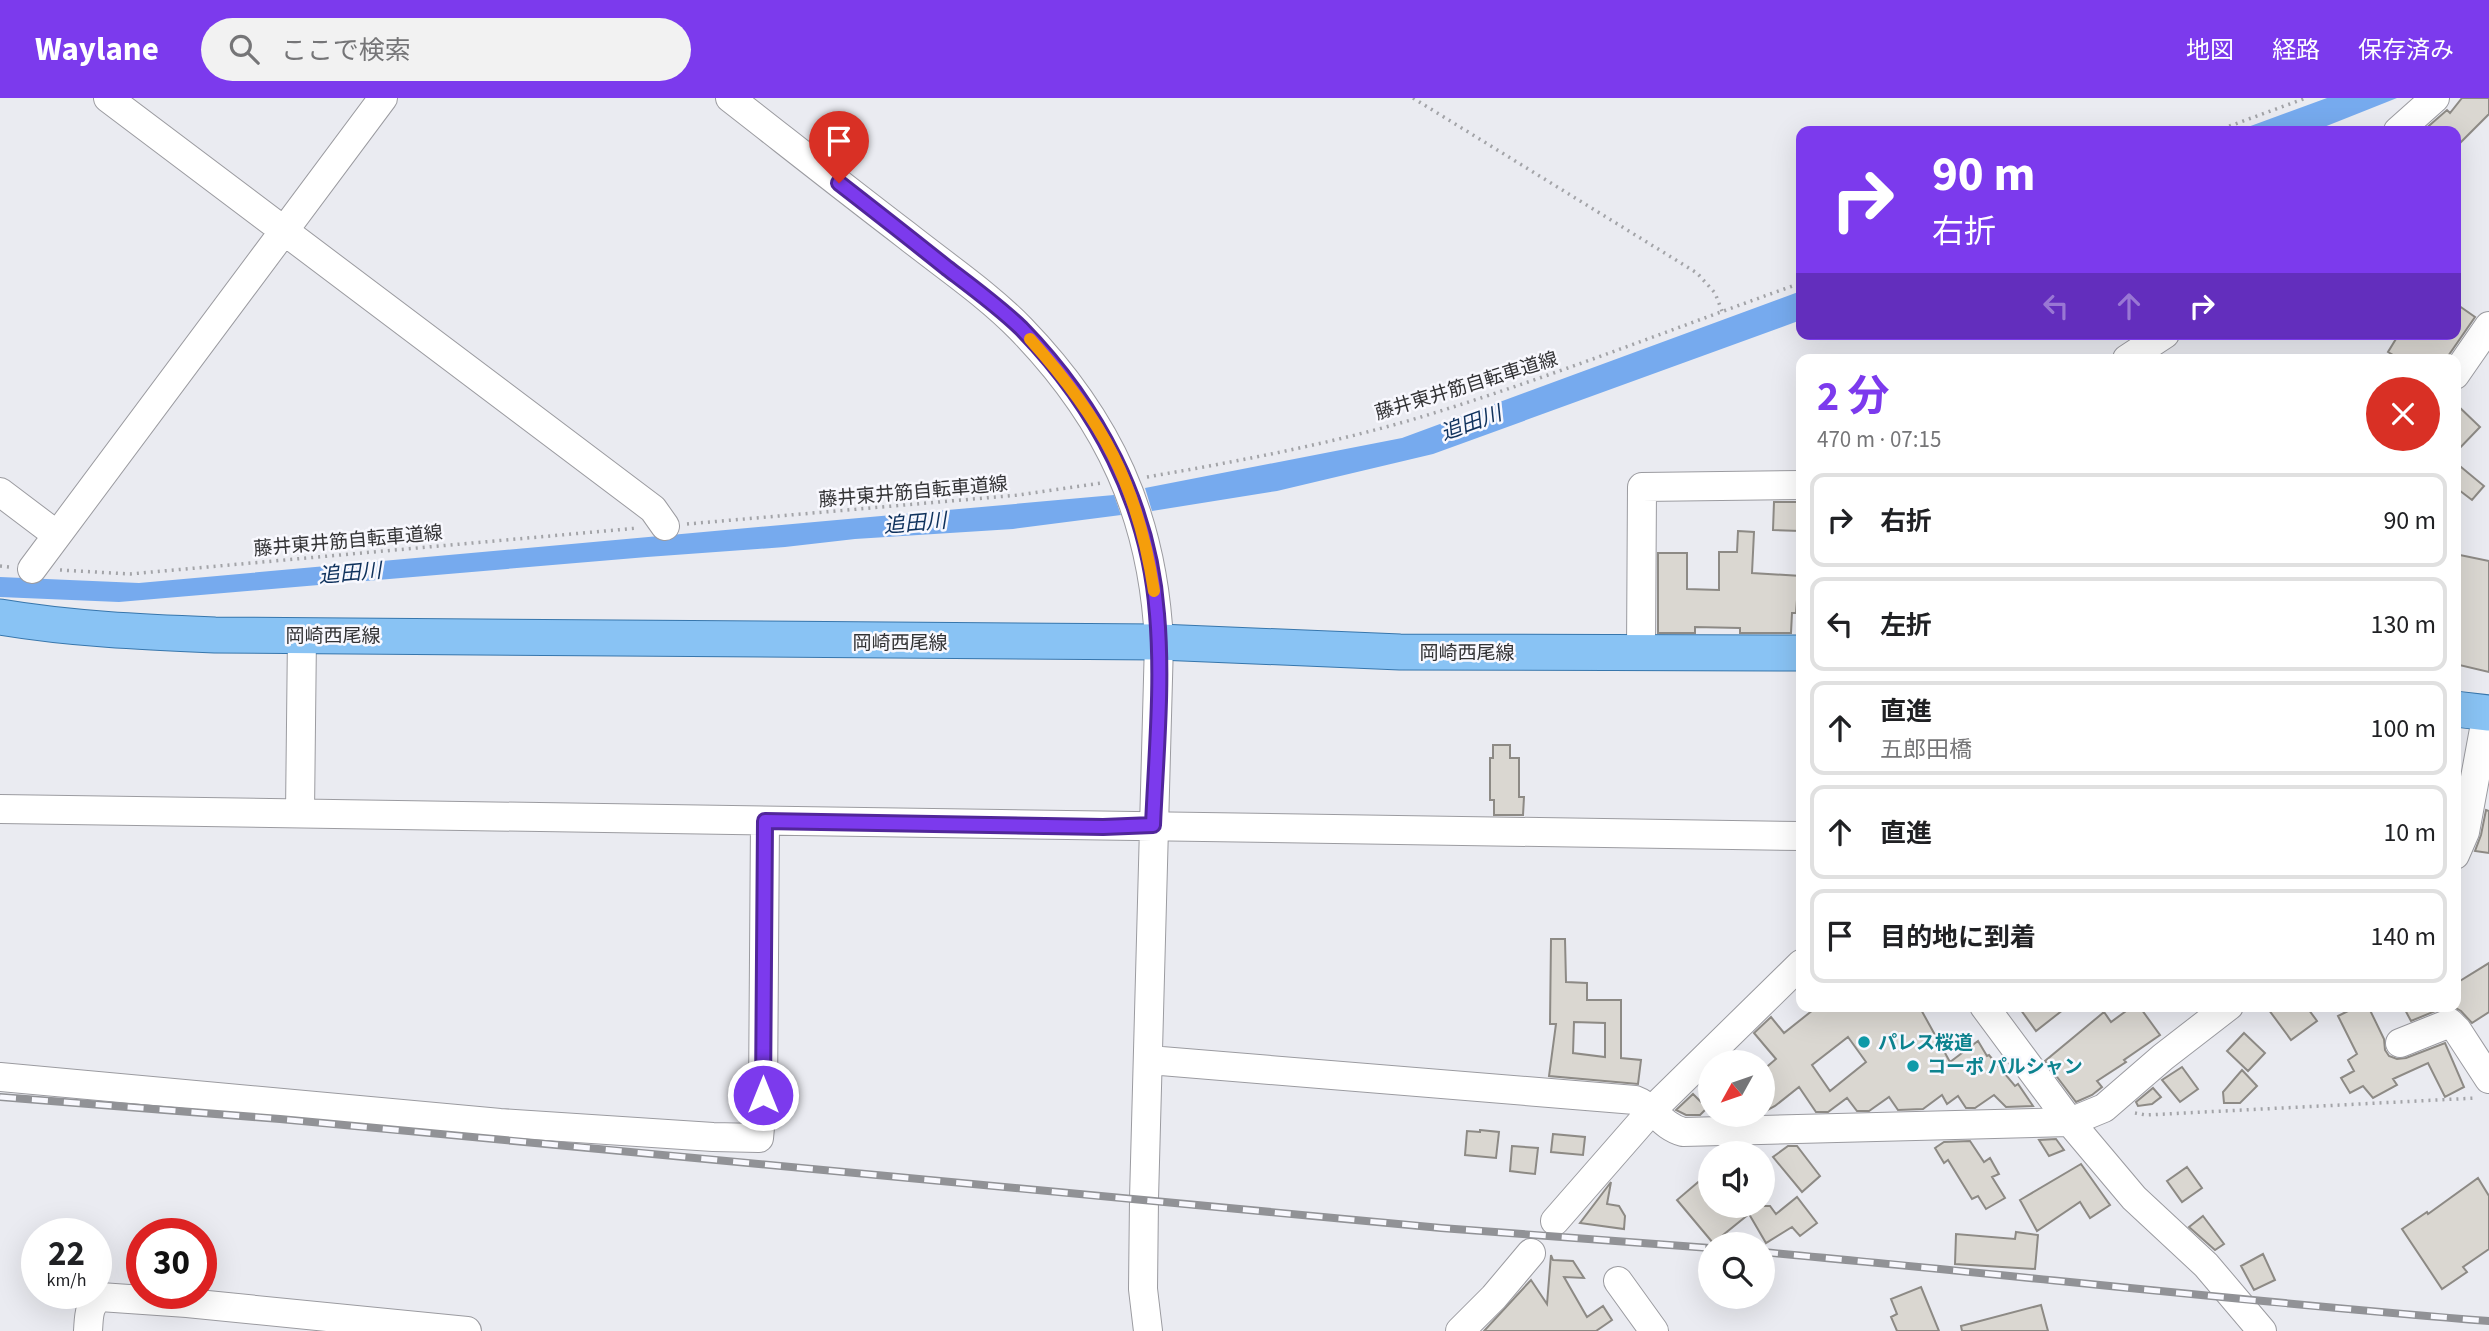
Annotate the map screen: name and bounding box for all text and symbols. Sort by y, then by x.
search box [201,18,691,81]
text: Waylane [35,26,159,73]
icon: search [225,30,263,68]
text: ここで検索 [281,32,411,69]
text: 地図 [2186,33,2234,68]
text: 経路 [2272,33,2320,68]
text: 保存済み [2358,33,2454,68]
pin [809,111,869,183]
icon: arrive [820,122,858,160]
text: 90 m [1932,140,2036,210]
icon: right [1817,154,1908,245]
text: 右折 [1932,209,1996,255]
icon: left [2037,287,2075,325]
icon: ahead [2110,287,2148,325]
icon: right [2183,287,2221,325]
street label: 藤井東井筋自転車道線 [1372,346,1561,427]
text: 2 分 [1817,367,1890,427]
button: close [2366,377,2440,451]
water label: 追田川 [1436,397,1508,448]
text: 470 m · 07:15 [1817,423,1941,456]
street label: 藤井東井筋自転車道線 [817,471,1009,514]
icon: right [1821,501,1859,539]
text: 90 m [2383,502,2436,539]
text: 右折 [1880,503,1932,540]
water label: 追田川 [882,505,950,541]
street label: 藤井東井筋自転車道線 [252,520,444,563]
water label: 追田川 [317,555,385,591]
icon: left [1821,605,1859,643]
text: 130 m [2370,606,2436,643]
text: 左折 [1880,607,1932,644]
street label: 岡崎西尾線 [285,623,381,650]
street label: 岡崎西尾線 [852,630,948,657]
street label: 岡崎西尾線 [1419,640,1515,667]
text: 直進 [1880,693,1932,730]
icon: ahead [1821,709,1859,747]
text: 100 m [2370,710,2436,747]
text: 五郎田橋 [1880,733,1972,766]
icon: ahead [1821,813,1859,851]
text: 10 m [2383,814,2436,851]
text: 直進 [1880,815,1932,852]
icon: arrive [1821,917,1859,955]
text: 140 m [2370,918,2436,955]
text: 目的地に到着 [1880,919,2036,956]
place label: パレス桜道 [1878,1030,1973,1057]
marker: パレス桜道 [1856,1034,1872,1050]
north arrow [1698,1050,1774,1127]
map controls [1698,1050,1775,1309]
place label: コーポ パルシャン [1927,1054,2083,1081]
position arrow [726,1058,800,1132]
marker: コーポ パルシャン [1905,1058,1921,1074]
button: sound [1698,1141,1775,1218]
speed limit sign: 30 [126,1218,217,1309]
text: 22 [48,1229,85,1279]
button: search [1698,1232,1775,1309]
text: km/h [47,1268,86,1293]

